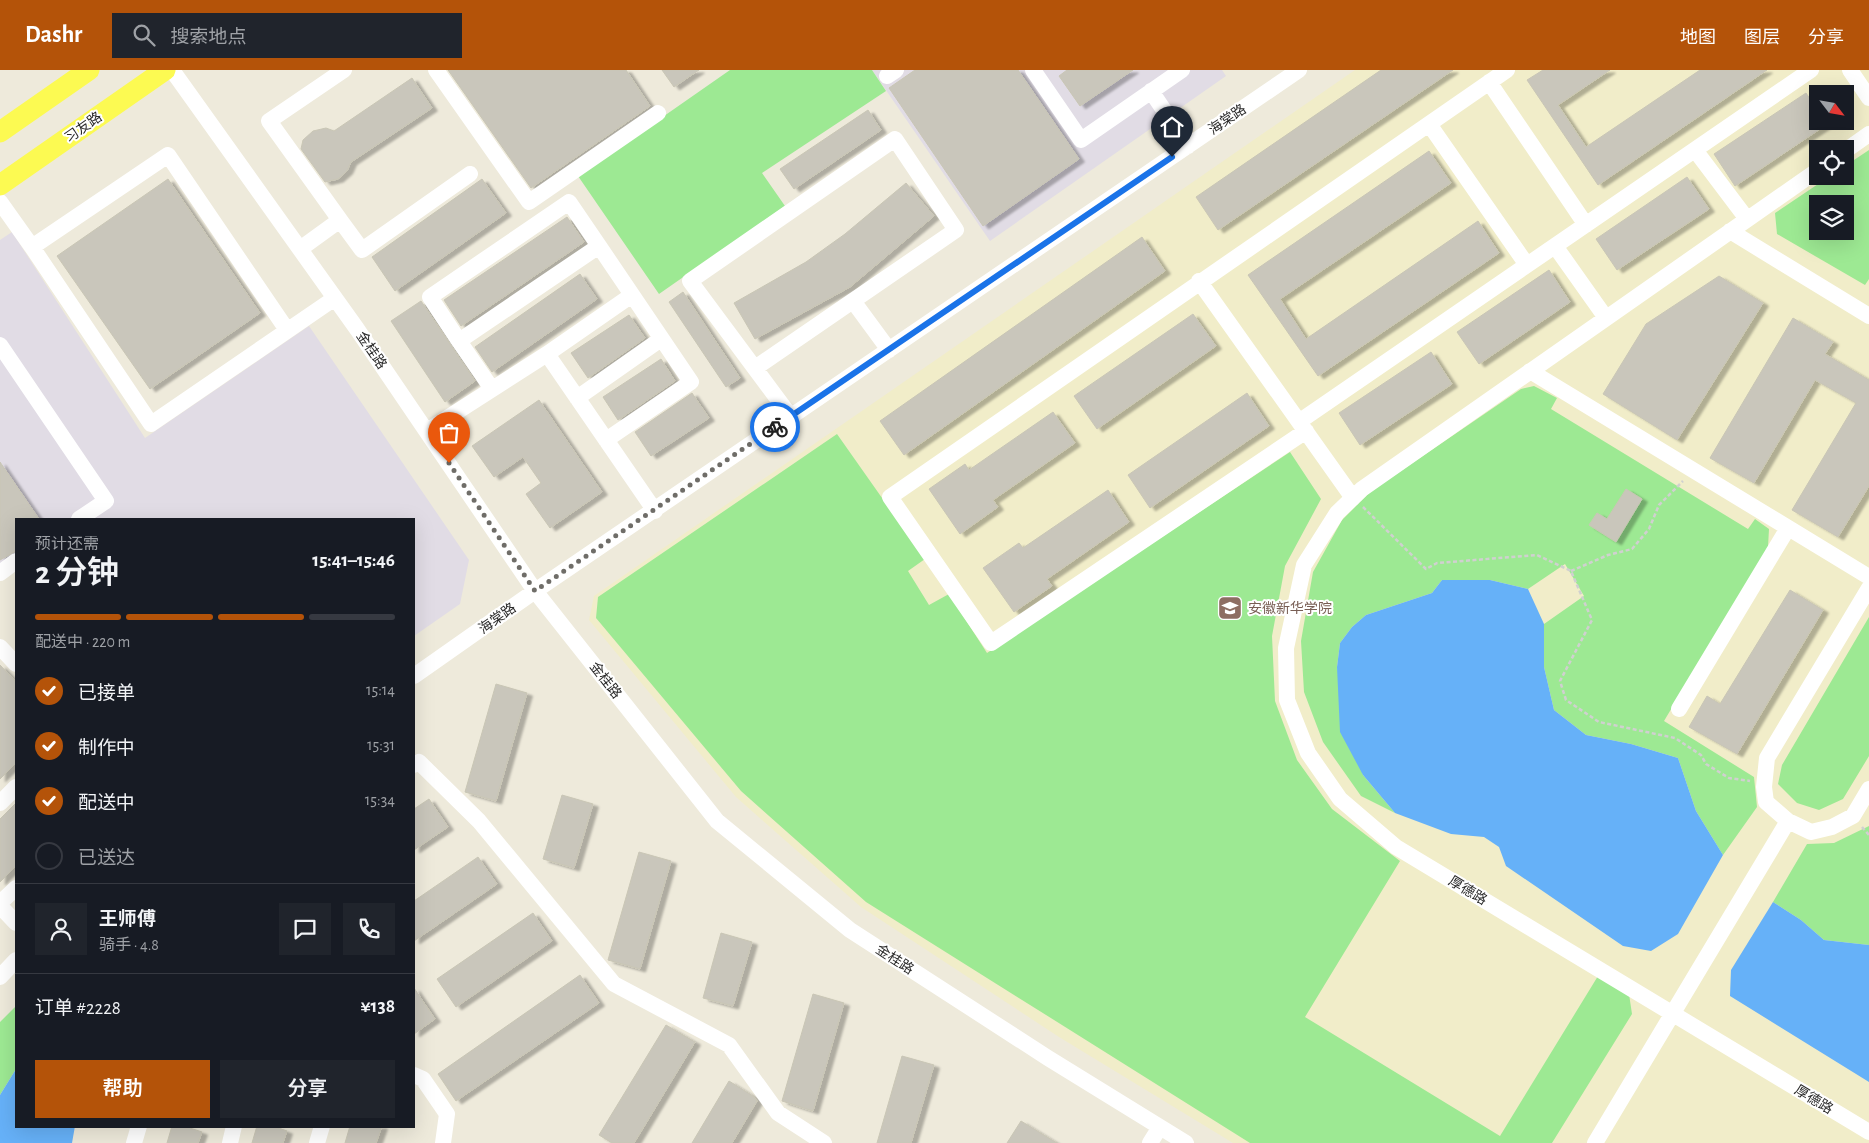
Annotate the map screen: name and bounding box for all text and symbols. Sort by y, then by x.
search box [112,13,462,58]
icon: search [130,21,158,49]
text: Dashr [25,23,82,47]
text: 搜索地点 [170,28,246,47]
text: 地图 [1680,29,1716,47]
text: 图层 [1744,29,1780,47]
text: 分享 [1808,29,1844,47]
north arrow [1809,85,1854,130]
map controls [1809,85,1854,240]
street label: 海棠路 [1206,101,1249,137]
pin [1151,106,1193,157]
street label: 习友路 [62,109,105,146]
icon: home [1158,113,1186,141]
button: locate [1809,140,1854,185]
button: layers [1809,195,1854,240]
street label: 金桂路 [354,329,390,372]
courier [750,402,800,452]
pin [428,412,470,463]
icon: bike [761,413,789,441]
icon: bag [435,419,463,447]
text: 预计还需 [35,536,99,552]
text: 15:41–15:46 [312,551,395,570]
text: 2 分钟 [35,557,119,589]
school or university icon: 安徽新华学院 [1217,595,1243,621]
street label: 海棠路 [476,600,519,637]
place label: 安徽新华学院 [1248,600,1332,616]
text: 配送中 · 220 m [35,634,130,650]
street label: 金桂路 [587,659,624,701]
icon: check [35,677,63,705]
text: 15:14 [366,682,395,698]
text: 已接单 [78,684,135,703]
icon: check [35,732,63,760]
text: 15:31 [367,737,395,753]
text: 制作中 [78,739,135,758]
icon: check [35,787,63,815]
text: 15:34 [365,792,395,808]
text: 配送中 [78,794,135,813]
text: 已送达 [78,849,135,868]
street label: 厚德路 [1446,872,1490,908]
button: person [35,903,87,955]
button: chat [279,903,331,955]
button: phone [343,903,395,955]
text: 王师傅 [99,910,156,929]
text: 骑手 · 4.8 [99,937,159,953]
street label: 金桂路 [873,942,916,977]
text: ¥138 [361,997,395,1016]
text: 订单 #2228 [35,999,121,1018]
button: 帮助 [35,1060,210,1118]
button: 分享 [220,1060,395,1118]
street label: 厚德路 [1792,1081,1836,1117]

